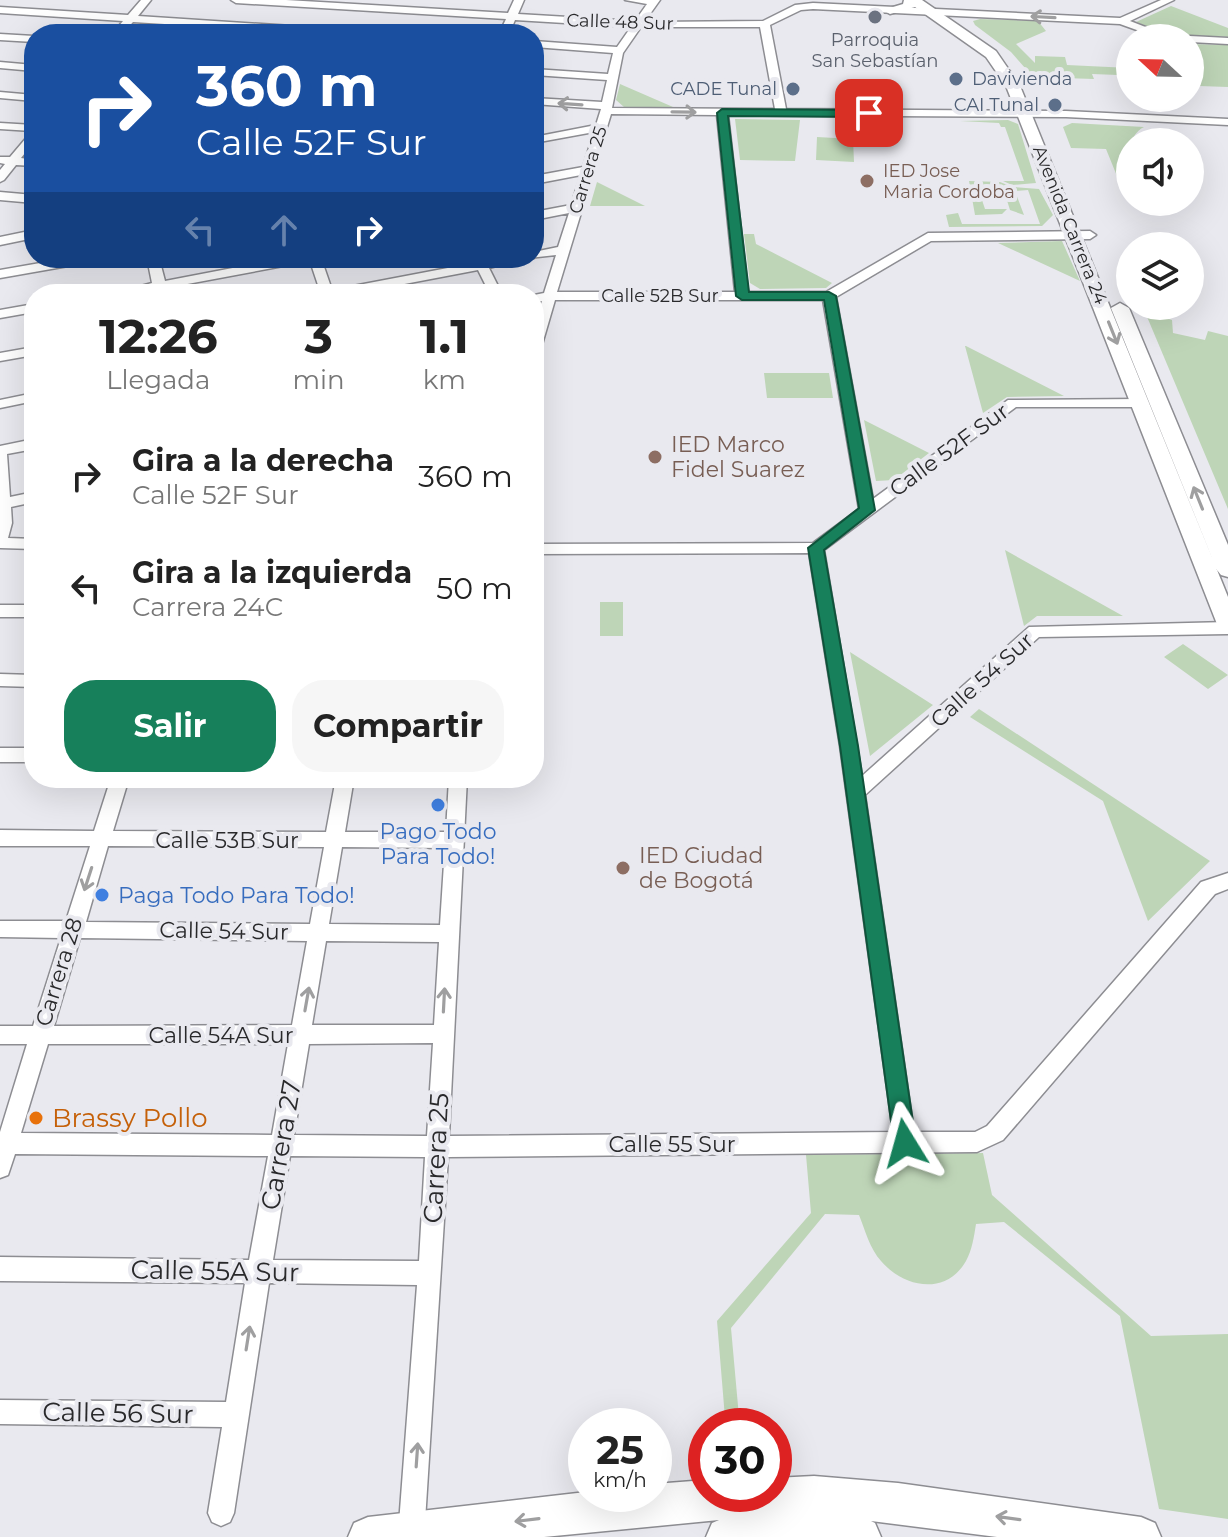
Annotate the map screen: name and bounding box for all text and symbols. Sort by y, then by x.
marker: Parroquia San Sebastían [866,8,884,26]
street label: Calle 48 Sur [566,9,674,35]
one-way arrow [1030,9,1057,24]
north arrow [1116,24,1204,112]
map controls [1116,24,1204,320]
place label: Parroquia San Sebastían [812,29,939,72]
text: 360 m [196,52,377,120]
icon: right [64,56,168,160]
place label: Davivienda [972,68,1072,90]
marker: Davivienda [947,70,965,88]
place label: CADE Tunal [670,78,777,100]
pin [835,79,903,147]
marker: CADE Tunal [784,80,802,98]
icon: arrive [847,91,891,135]
place label: CAI Tunal [954,94,1039,116]
one-way arrow [557,96,584,111]
marker: CAI Tunal [1046,96,1064,114]
one-way arrow [670,104,697,120]
text: Calle 52F Sur [196,120,427,164]
street label: Carrera 25 [564,124,612,216]
button: sound [1116,128,1204,216]
street label: Avenida Carrera 24 [1028,143,1112,308]
place label: IED Jose Maria Cordoba [883,160,1015,203]
marker: IED Jose Maria Cordoba [858,172,876,190]
icon: left [178,208,222,252]
icon: ahead [262,208,306,252]
icon: right [346,208,390,252]
button: layers [1116,232,1204,320]
street label: Calle 52B Sur [601,285,719,307]
text: 12:26 [99,307,218,365]
text: 3 [304,307,333,365]
text: 1.1 [420,307,469,365]
one-way arrow [1106,320,1121,345]
text: Llegada [106,364,210,396]
text: min [293,364,345,396]
text: km [423,364,466,396]
street label: Calle 52F Sur [884,398,1014,502]
place label: IED Marco Fidel Suarez [671,431,805,483]
text: Gira a la derecha [132,442,394,479]
marker: IED Marco Fidel Suarez [646,448,664,466]
icon: right [64,454,108,498]
text: 360 m [418,458,513,495]
text: Calle 52F Sur [132,479,299,511]
one-way arrow [1190,486,1205,511]
text: Gira a la izquierda [132,554,412,591]
icon: left [64,566,108,610]
text: 50 m [436,570,513,607]
text: Carrera 24C [132,591,283,623]
street label: Calle 54 Sur [925,627,1039,733]
button: Salir [64,680,276,772]
button: Compartir [292,680,504,772]
marker: Pago Todo Para Todo! [429,796,447,814]
place label: Pago Todo Para Todo! [380,818,497,870]
street label: Calle 53B Sur [155,827,299,854]
place label: IED Ciudad de Bogotá [639,842,763,894]
marker: IED Ciudad de Bogotá [614,859,632,877]
one-way arrow [80,866,94,891]
place label: Paga Todo Para Todo! [118,882,355,909]
marker: Paga Todo Para Todo! [93,886,111,904]
street label: Carrera 28 [30,914,88,1030]
street label: Calle 54 Sur [159,916,289,946]
one-way arrow [300,986,315,1012]
one-way arrow [437,987,452,1014]
street label: Calle 54A Sur [149,1022,293,1049]
street label: Carrera 27 [254,1078,308,1212]
street label: Carrera 25 [417,1092,455,1224]
position arrow [863,1101,947,1185]
place label: Brassy Pollo [52,1102,208,1134]
marker: Brassy Pollo [27,1109,45,1127]
street label: Calle 55 Sur [609,1131,736,1158]
street label: Calle 55A Sur [130,1254,300,1288]
one-way arrow [241,1325,256,1351]
street label: Calle 56 Sur [42,1396,194,1430]
speed limit sign: 30 [688,1408,792,1512]
text: 25 [596,1425,644,1474]
one-way arrow [410,1442,425,1469]
text: km/h [593,1468,647,1492]
one-way arrow [995,1511,1022,1526]
one-way arrow [514,1513,541,1528]

